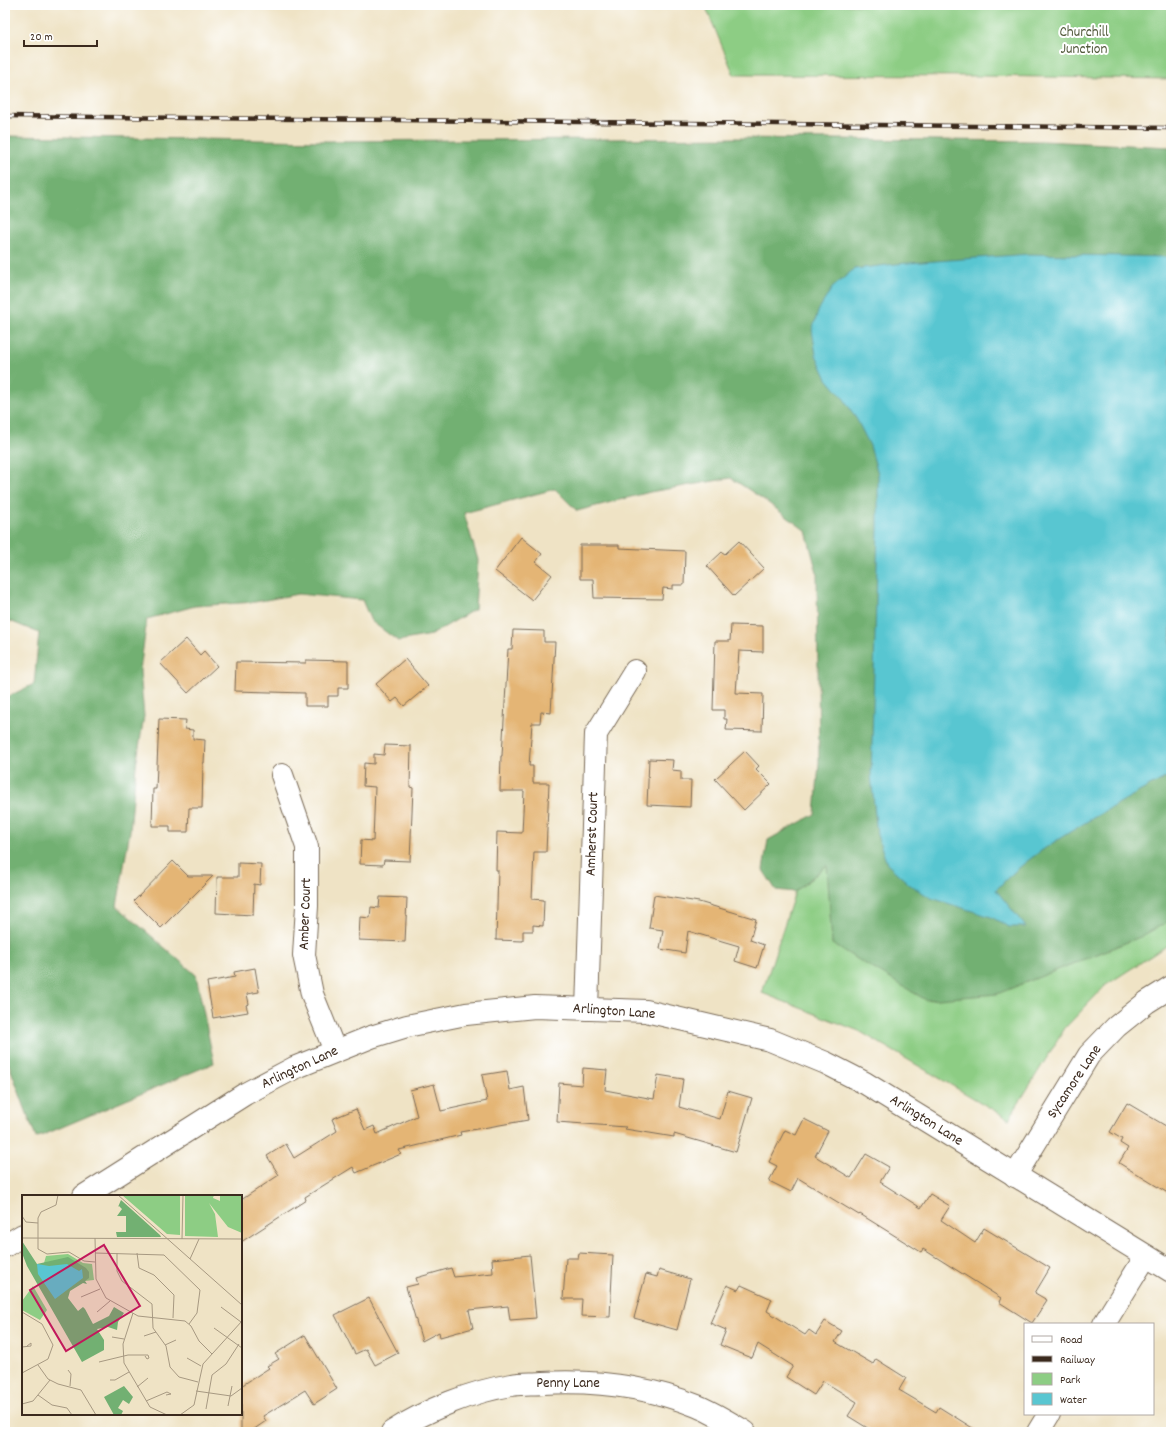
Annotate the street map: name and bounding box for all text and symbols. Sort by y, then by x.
scale bar [24,22,97,48]
park label: Churchill Junction [1059,22,1109,61]
text: 20 m [30,29,53,46]
street label: Amherst Court [581,791,605,877]
street label: Amber Court [294,877,318,950]
street label: Arlington Lane [572,998,656,1026]
street label: Arlington Lane [258,1040,343,1095]
street label: Sycamore Lane [1042,1040,1108,1123]
street label: Arlington Lane [885,1090,967,1152]
inset map [22,1195,242,1415]
legend [1024,1323,1154,1415]
text: Road [1060,1332,1082,1349]
text: Railway [1060,1352,1096,1369]
text: Park [1060,1372,1081,1389]
street label: Penny Lane [536,1373,600,1395]
text: Water [1060,1392,1087,1409]

